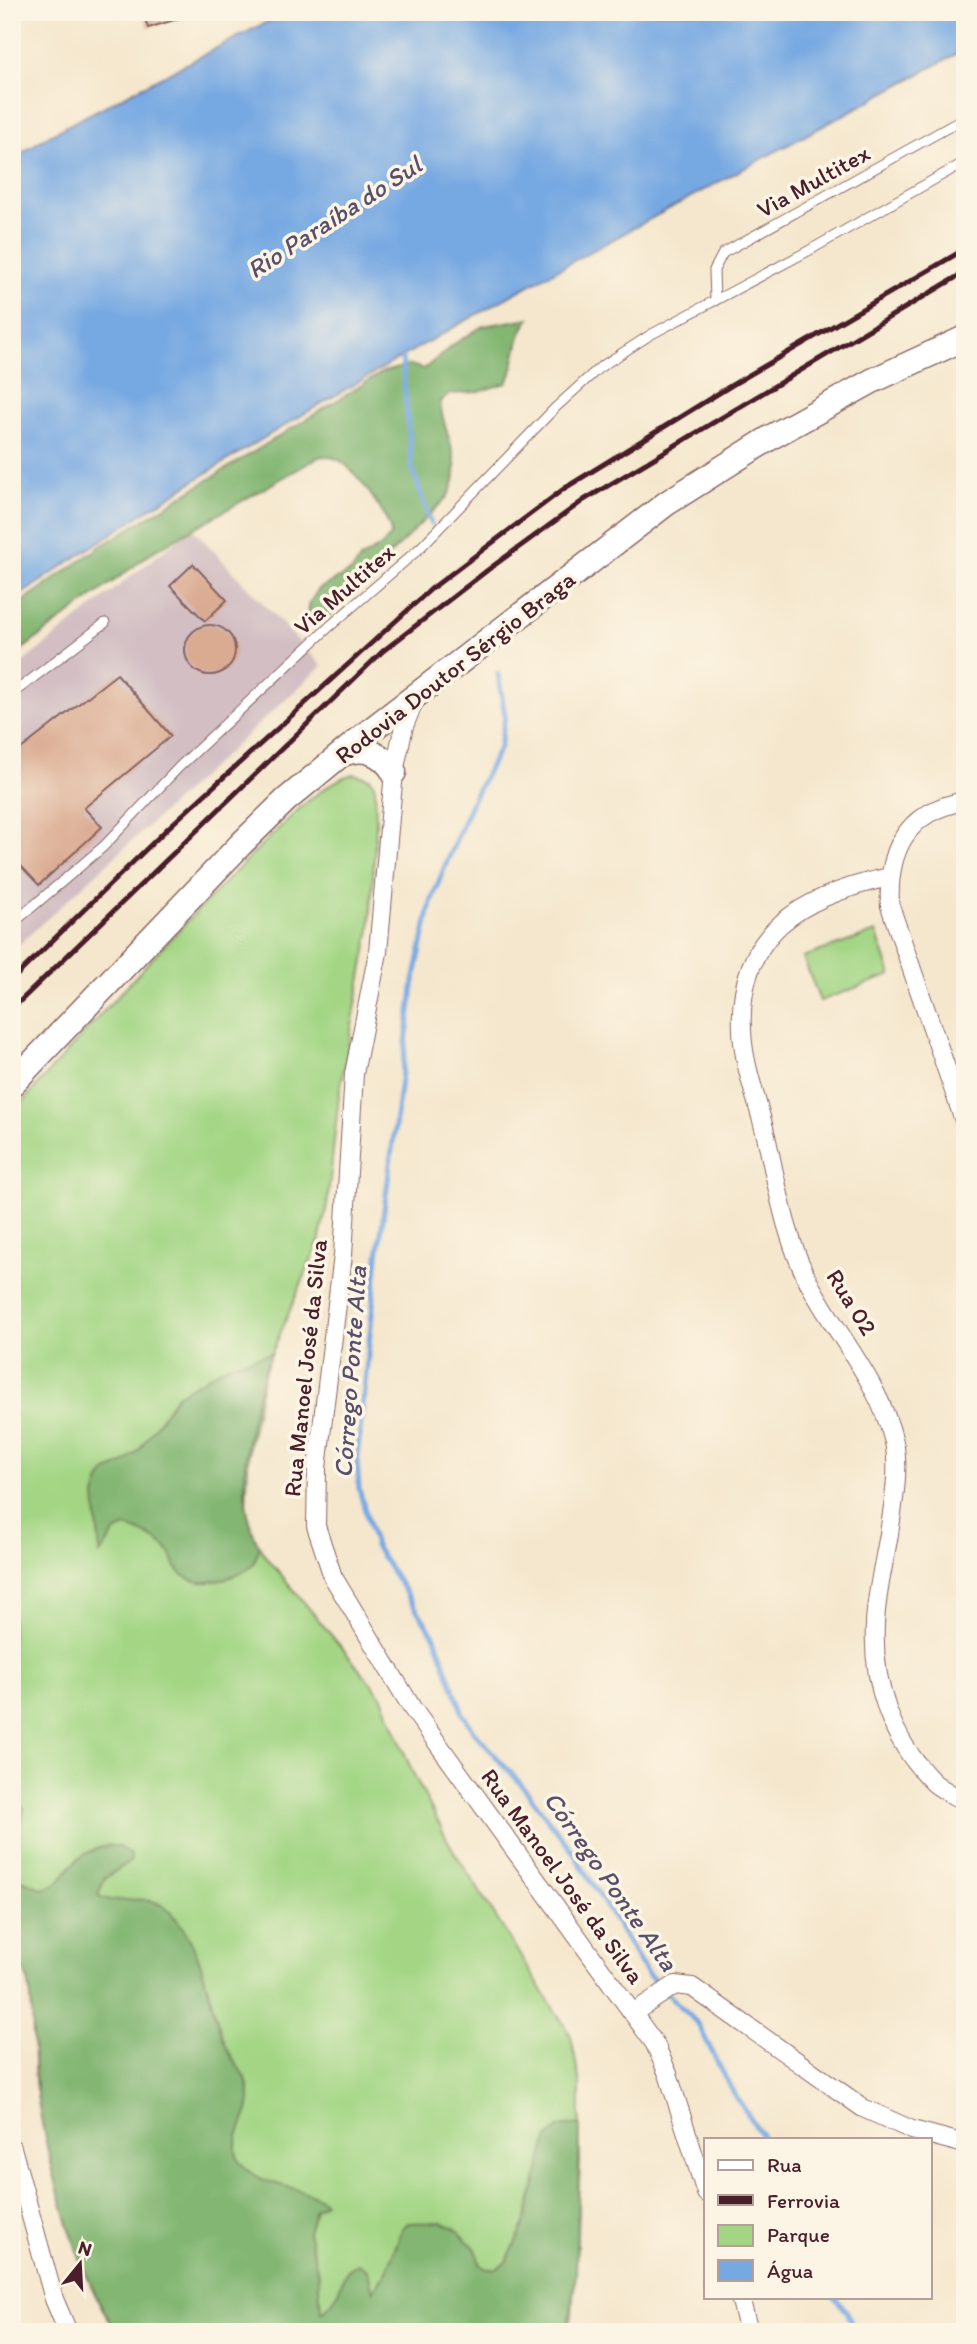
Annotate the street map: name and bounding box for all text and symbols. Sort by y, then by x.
street label: Via Multitex [752,138,875,224]
water label: Rio Paraíba do Sul [241,148,429,285]
street label: Via Multitex [288,537,401,641]
street label: Rodovia Doutor Sérgio Braga [329,564,581,770]
street label: Rua Manoel José da Silva [277,1237,333,1498]
water label: Córrego Ponte Alta [327,1264,373,1479]
street label: Rua 02 [821,1264,884,1341]
street label: Rua Manoel José da Silva [475,1763,651,1990]
water label: Córrego Ponte Alta [537,1785,686,1978]
legend [704,2138,932,2298]
text: Rua [767,2152,802,2177]
text: Ferrovia [767,2188,840,2213]
text: Parque [767,2222,830,2247]
north arrow [46,2228,116,2298]
text: N [75,2235,95,2261]
text: Água [767,2258,813,2283]

